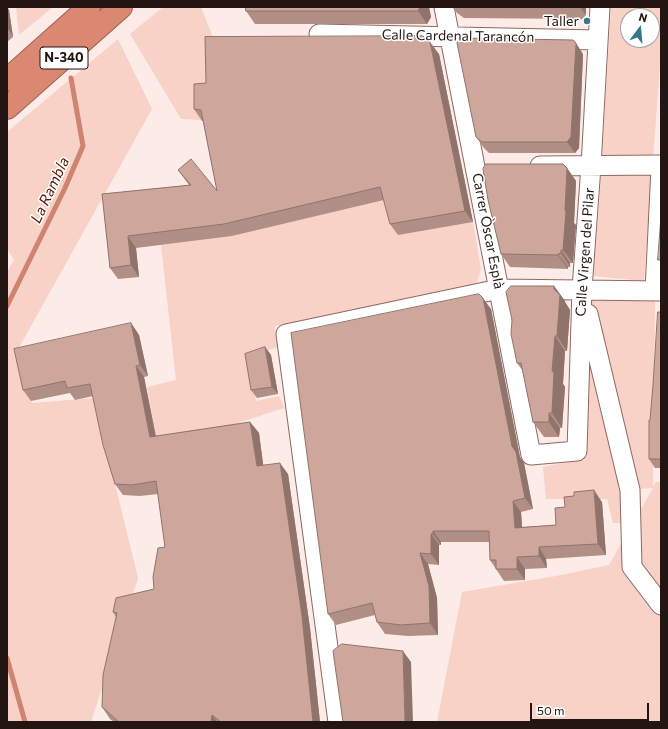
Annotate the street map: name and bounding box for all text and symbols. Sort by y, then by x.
north arrow [620,8,660,48]
text: N [637,10,649,24]
place label: Taller [544,13,579,29]
marker: Taller [582,16,592,26]
street label: Calle Cardenal Tarancón [382,26,534,46]
road number: N-340 [40,47,88,69]
water label: La Rambla [27,154,73,226]
street label: Carrer Òscar Esplà [469,172,507,290]
street label: Calle Virgen del Pilar [572,187,598,317]
scale bar [532,695,651,721]
text: 50 m [537,703,565,717]

